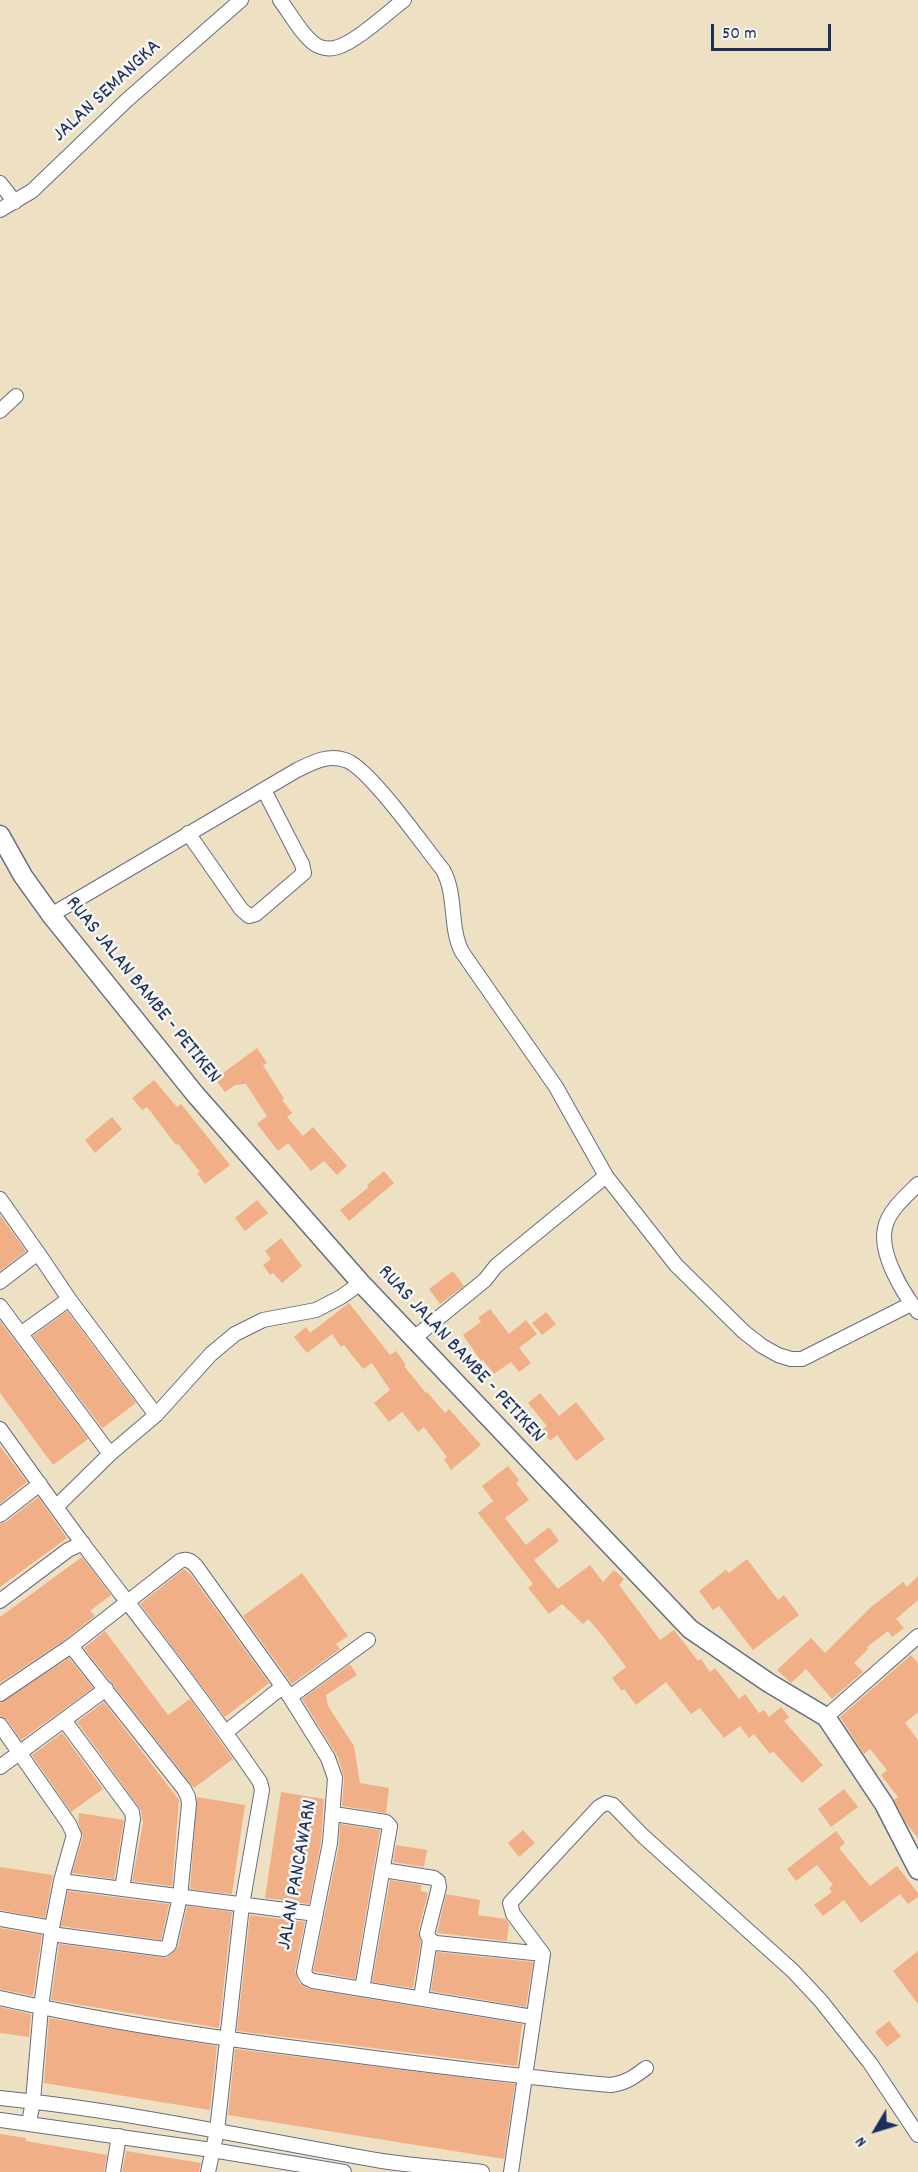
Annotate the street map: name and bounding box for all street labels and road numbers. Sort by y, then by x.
street label: JALAN SEMANGKA [49,35,167,149]
street label: RUAS JALAN BAMBE - PETIKEN [59,892,225,1090]
street label: RUAS JALAN BAMBE - PETIKEN [371,1261,549,1449]
street label: JALAN PANCAWARN [273,1798,325,1952]

